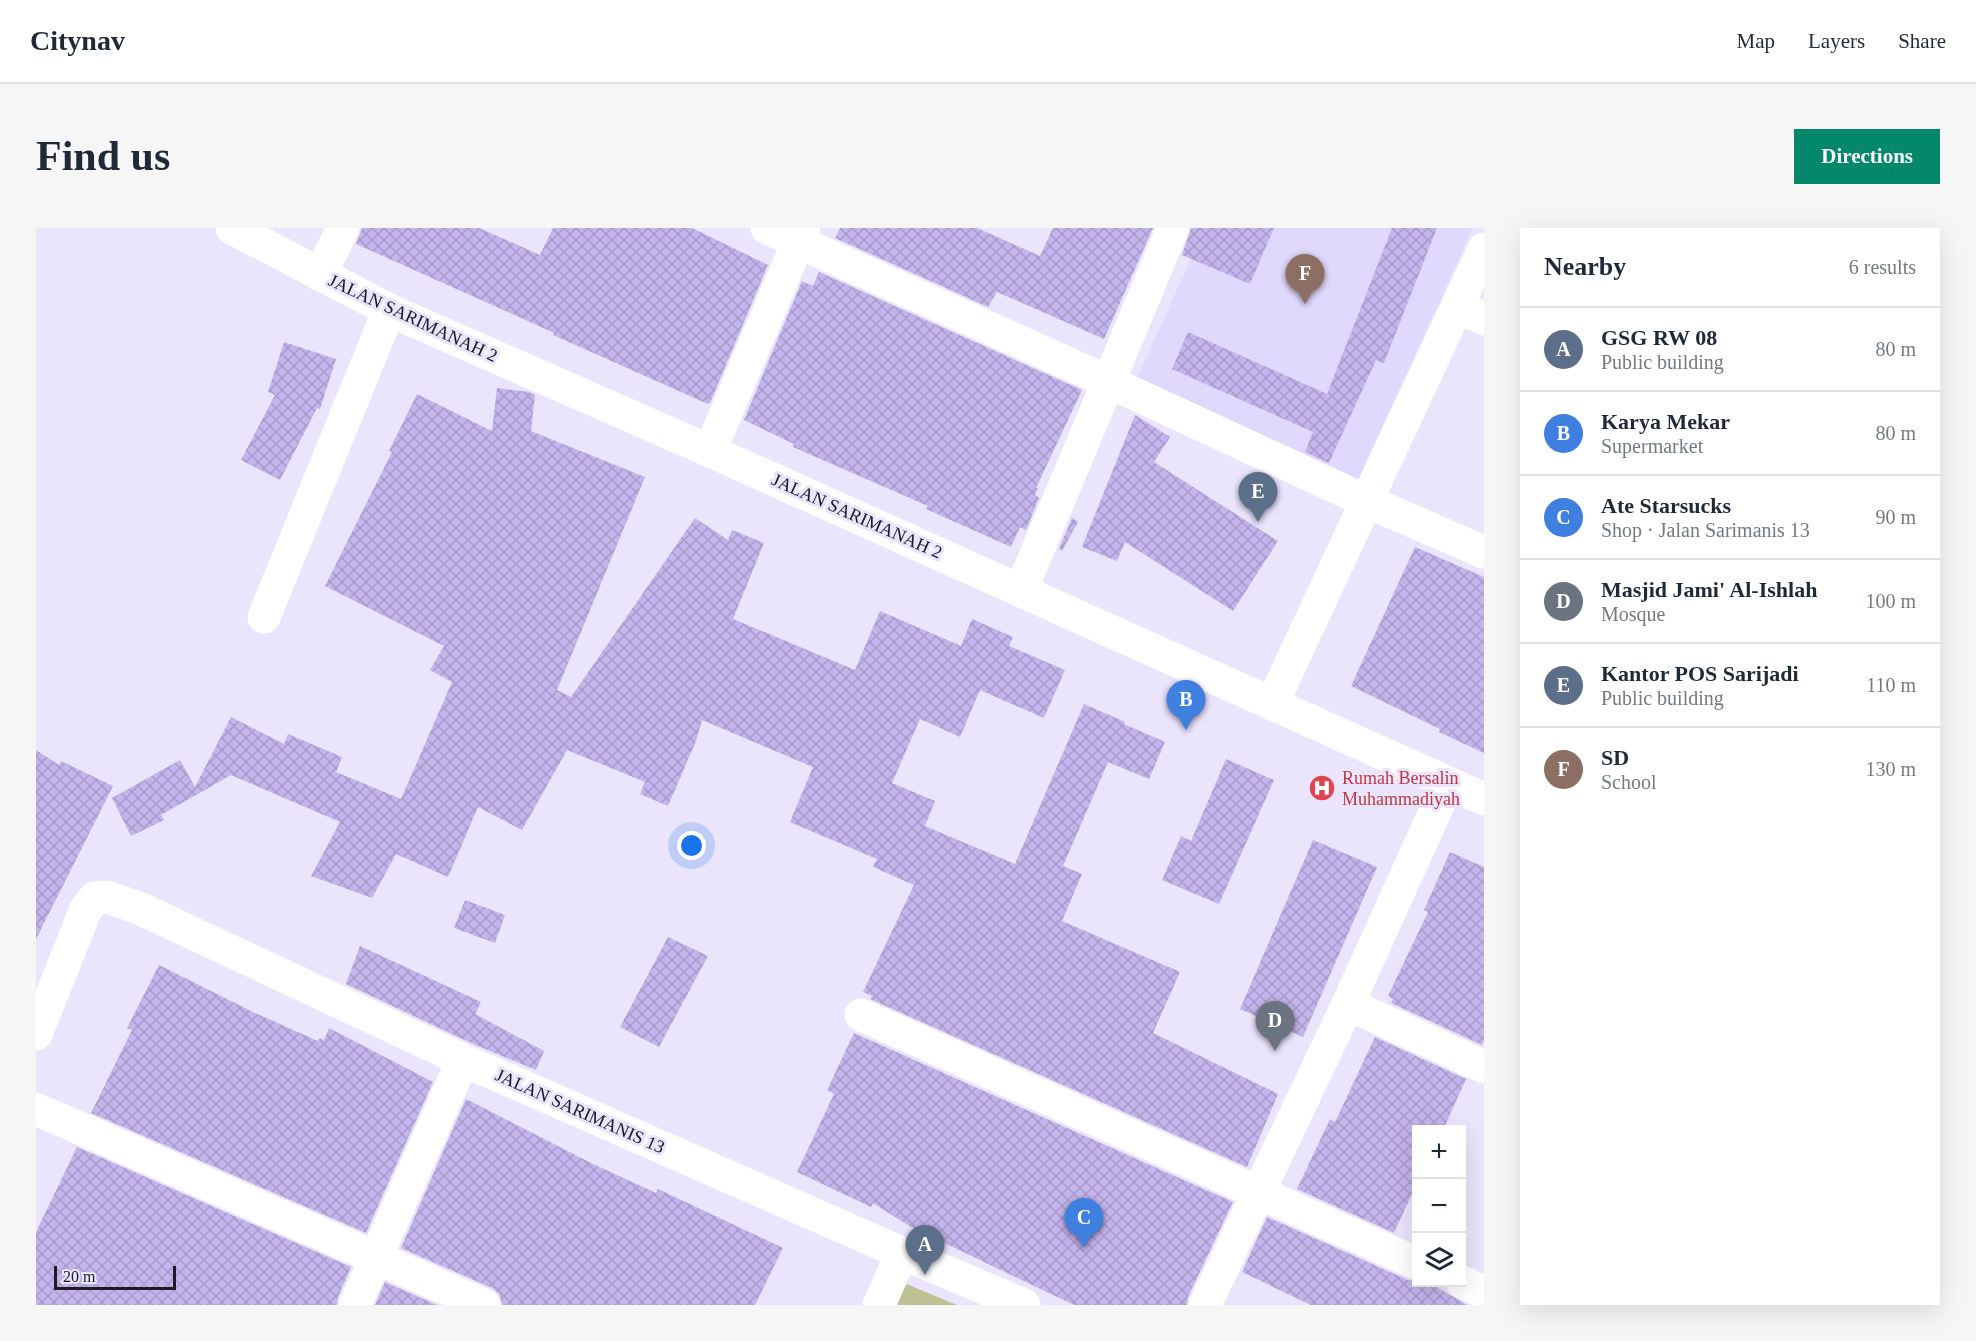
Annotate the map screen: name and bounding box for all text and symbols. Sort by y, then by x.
text: Citynav [30,25,125,56]
text: Map [1737,29,1775,53]
text: Layers [1808,29,1865,53]
text: Share [1898,29,1946,53]
button: Directions [1794,129,1940,184]
text: Find us [36,133,170,179]
text: Nearby [1544,252,1626,281]
pin: F [1286,254,1324,304]
text: 6 results [1849,256,1916,278]
street label: JALAN SARIMANAH 2 [325,270,501,366]
text: GSG RW 08 [1601,325,1717,350]
text: A [1556,338,1571,360]
text: 80 m [1875,338,1916,360]
text: Public building [1601,351,1724,373]
text: Karya Mekar [1601,409,1730,434]
text: B [1557,422,1570,444]
text: 80 m [1875,422,1916,444]
text: Supermarket [1601,435,1703,457]
street label: JALAN SARIMANAH 2 [769,469,945,563]
pin: E [1238,472,1278,522]
text: Ate Starsucks [1601,493,1731,518]
text: C [1556,506,1571,528]
text: 90 m [1875,506,1916,528]
text: Shop · Jalan Sarimanis 13 [1601,519,1810,541]
text: Masjid Jami' Al-Ishlah [1601,577,1817,602]
text: D [1556,590,1571,612]
text: 100 m [1865,590,1916,612]
text: Mosque [1601,603,1665,625]
text: Kantor POS Sarijadi [1601,661,1799,686]
text: E [1557,674,1570,696]
text: 110 m [1866,674,1916,696]
pin: B [1166,680,1206,730]
text: Public building [1601,687,1724,709]
text: SD [1601,745,1629,770]
text: F [1557,758,1570,780]
text: 130 m [1865,758,1916,780]
place label: Rumah Bersalin Muhammadiyah [1342,768,1460,809]
text: School [1601,771,1657,793]
hospital icon: Rumah Bersalin Muhammadiyah [1307,773,1337,803]
your location [677,831,706,860]
pin: D [1256,1002,1294,1051]
street label: JALAN SARIMANIS 13 [492,1065,668,1157]
map controls [1412,1125,1466,1287]
button: + [1412,1125,1466,1179]
button: − [1412,1179,1466,1233]
pin: C [1064,1198,1104,1248]
pin: A [906,1226,944,1275]
button: layers [1412,1233,1466,1287]
scale bar [54,1263,176,1290]
text: 20 m [63,1268,95,1285]

